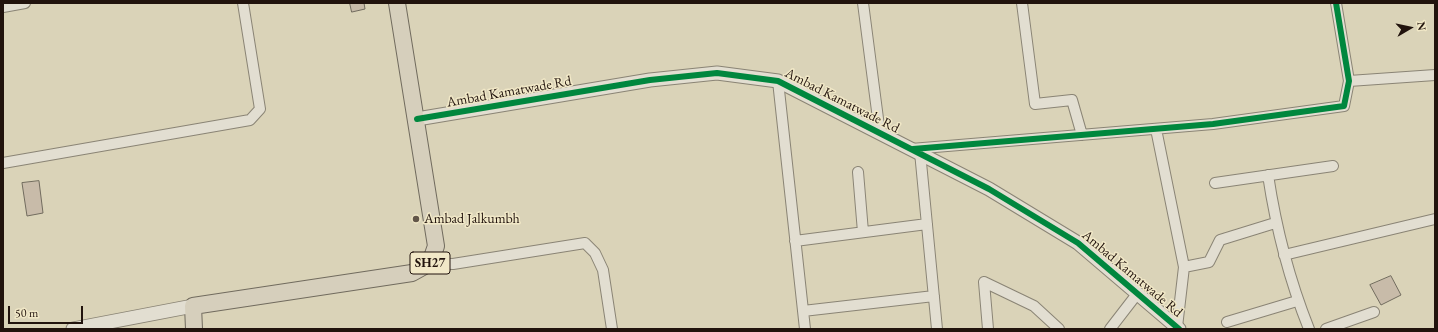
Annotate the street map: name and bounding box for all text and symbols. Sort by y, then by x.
north arrow [1390,8,1430,48]
text: N [1414,21,1429,32]
street label: Ambad Kamatwade Rd [782,65,902,137]
street label: Ambad Kamatwade Rd [445,73,573,111]
place label: Ambad Jalkumbh [424,211,520,227]
marker: Ambad Jalkumbh [411,214,421,224]
street label: Ambad Kamatwade Rd [1078,227,1186,321]
road number: SH27 [410,252,450,274]
scale bar [10,298,85,324]
text: 50 m [15,305,38,321]

